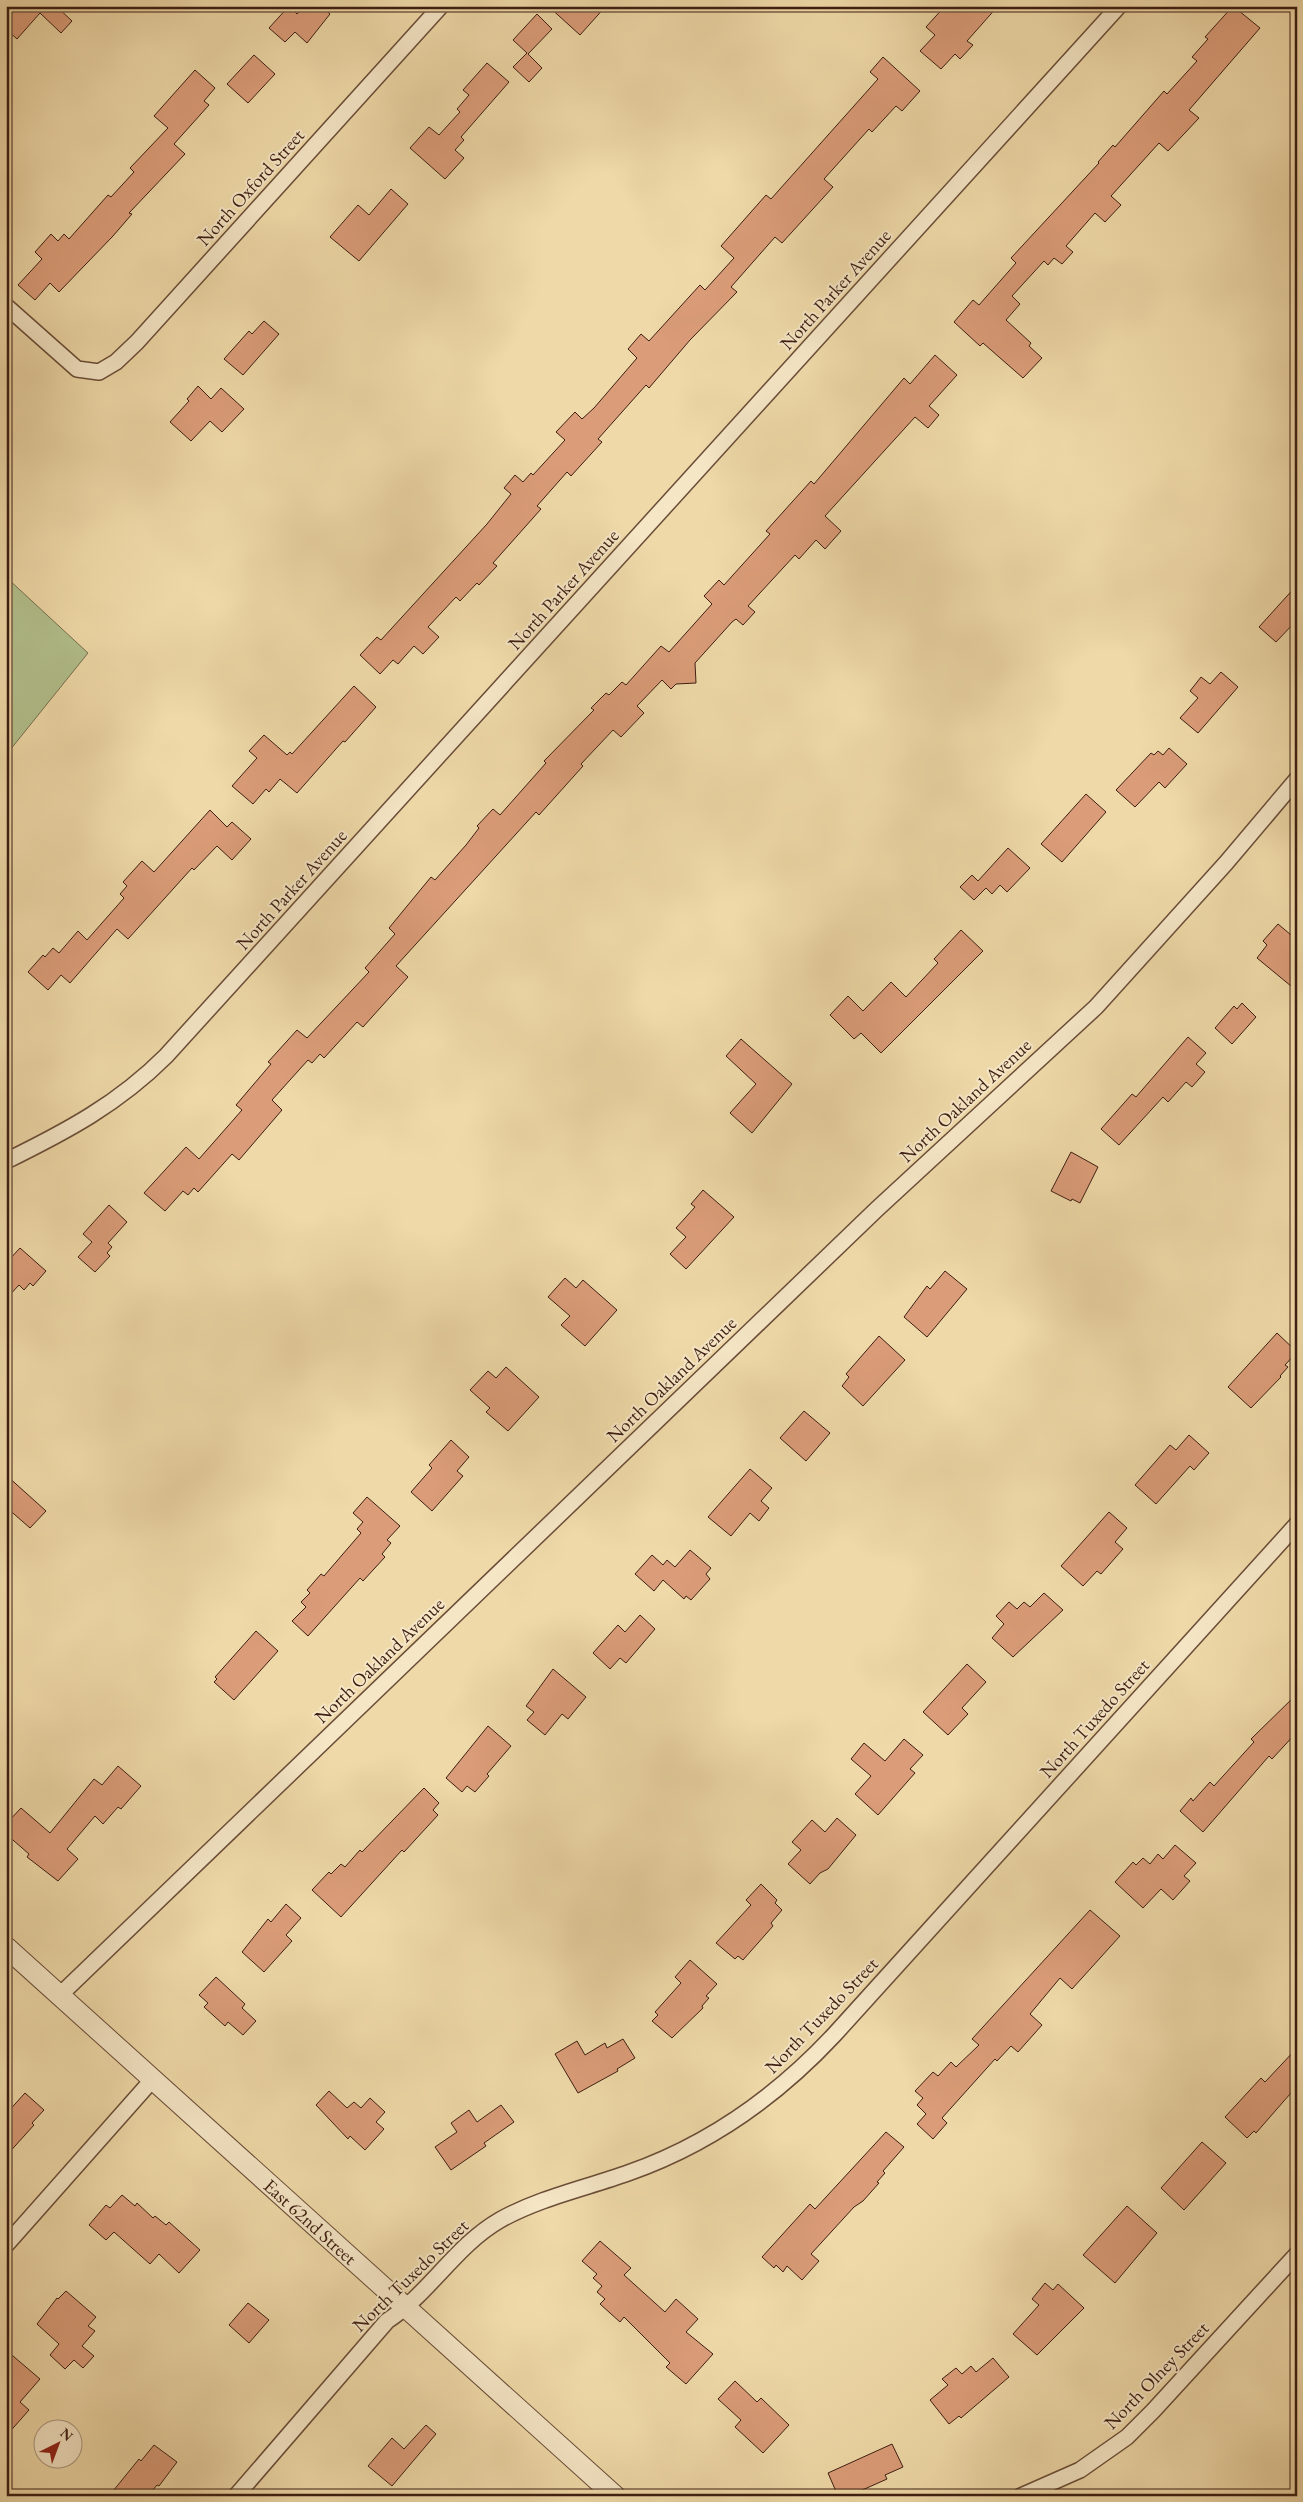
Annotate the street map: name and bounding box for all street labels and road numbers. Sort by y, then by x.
street label: North Oxford Street [191,123,310,251]
street label: North Parker Avenue [774,223,896,355]
street label: North Parker Avenue [502,523,624,655]
street label: North Parker Avenue [230,823,352,955]
street label: North Oakland Avenue [894,1033,1037,1168]
street label: North Oakland Avenue [601,1311,742,1448]
street label: North Oakland Avenue [309,1592,450,1729]
street label: North Tuxedo Street [1034,1653,1155,1783]
street label: North Tuxedo Street [759,1952,883,2079]
street label: East 62nd Street [258,2173,362,2270]
street label: North Tuxedo Street [347,2213,474,2337]
street label: North Olney Street [1098,2316,1214,2435]

